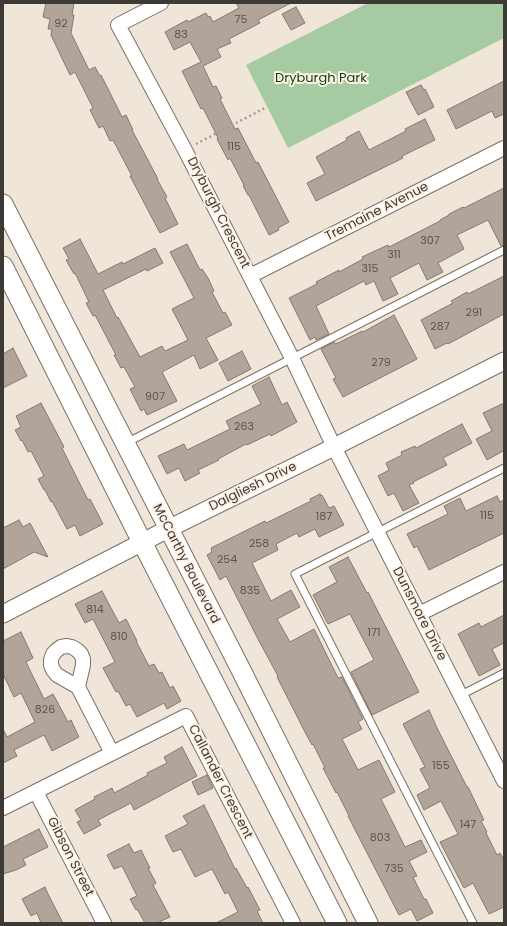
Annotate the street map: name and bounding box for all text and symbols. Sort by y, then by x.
house number: 75 [235,13,247,27]
house number: 92 [54,17,68,31]
house number: 83 [174,28,188,42]
park label: Dryburgh Park [275,71,367,87]
house number: 115 [227,140,241,154]
street label: Dryburgh Crescent [183,155,253,271]
street label: Tremaine Avenue [323,179,431,245]
house number: 307 [420,234,440,248]
house number: 311 [387,248,401,262]
house number: 315 [362,262,378,276]
house number: 291 [466,306,482,320]
house number: 287 [430,320,450,334]
house number: 279 [371,356,391,370]
house number: 907 [145,390,165,404]
house number: 263 [234,420,254,434]
street label: Dalgliesh Drive [207,459,299,515]
street label: McCarthy Boulevard [149,502,223,626]
house number: 115 [480,509,494,523]
house number: 187 [316,510,332,524]
house number: 258 [249,537,269,551]
house number: 254 [217,553,237,567]
street label: Dunsmore Drive [389,564,449,664]
house number: 835 [240,584,260,598]
house number: 814 [86,603,104,617]
house number: 171 [367,626,381,640]
house number: 810 [110,630,128,644]
house number: 826 [35,703,55,717]
street label: Callander Crescent [184,722,256,842]
house number: 155 [432,759,450,773]
street label: Gibson Street [43,815,97,899]
house number: 147 [460,818,476,832]
house number: 803 [370,831,390,845]
house number: 735 [384,862,404,876]

